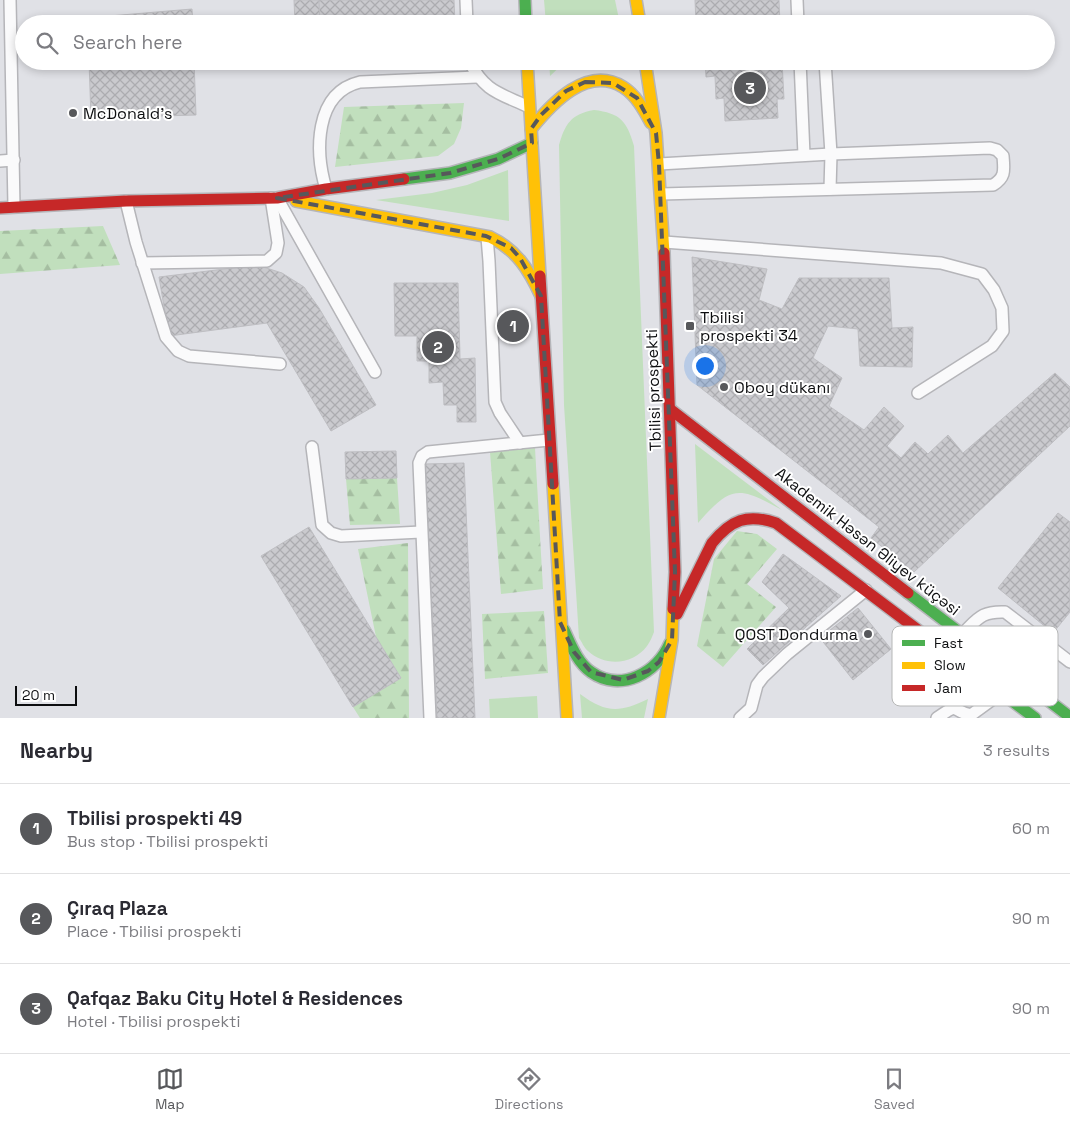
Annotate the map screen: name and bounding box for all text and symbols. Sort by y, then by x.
search box [15,15,1055,70]
icon: search [33,29,61,57]
text: Search here [73,30,183,55]
pin: 3 [734,69,766,107]
place label: McDonald's [83,103,173,124]
marker: McDonald's [67,107,79,119]
pin: 1 [497,307,529,345]
place label: Tbilisi prospekti 34 [700,307,798,346]
marker: Tbilisi prospekti 34 [684,320,696,332]
pin: 2 [422,328,454,366]
street label: Tbilisi prospekti [641,329,666,451]
your location [692,353,718,379]
place label: Oboy dükanı [734,377,830,398]
marker: Oboy dükanı [718,381,730,393]
street label: Akademik Həsən Əliyev küçəsi [771,463,964,620]
place label: QOST Dondurma [735,624,858,645]
legend [892,626,1058,706]
marker: QOST Dondurma [862,628,874,640]
text: Fast [934,634,963,652]
text: Slow [934,656,966,674]
text: Jam [934,679,962,697]
scale bar [15,683,78,706]
text: 20 m [22,686,55,704]
text: Nearby [20,737,93,764]
text: 3 results [983,740,1050,761]
text: Tbilisi prospekti 49 [67,806,242,831]
text: 1 [32,818,40,839]
text: 60 m [1012,818,1050,839]
text: Bus stop · Tbilisi prospekti [67,831,268,852]
text: Çıraq Plaza [67,896,168,921]
text: 2 [31,908,41,929]
text: 90 m [1012,908,1050,929]
text: Place · Tbilisi prospekti [67,921,241,942]
text: Qafqaz Baku City Hotel & Residences [67,986,403,1011]
text: 3 [31,998,41,1019]
text: 90 m [1012,998,1050,1019]
text: Hotel · Tbilisi prospekti [67,1011,240,1032]
tab: Map [155,1065,184,1113]
tab: Directions [495,1065,563,1113]
tab: Saved [874,1065,915,1113]

